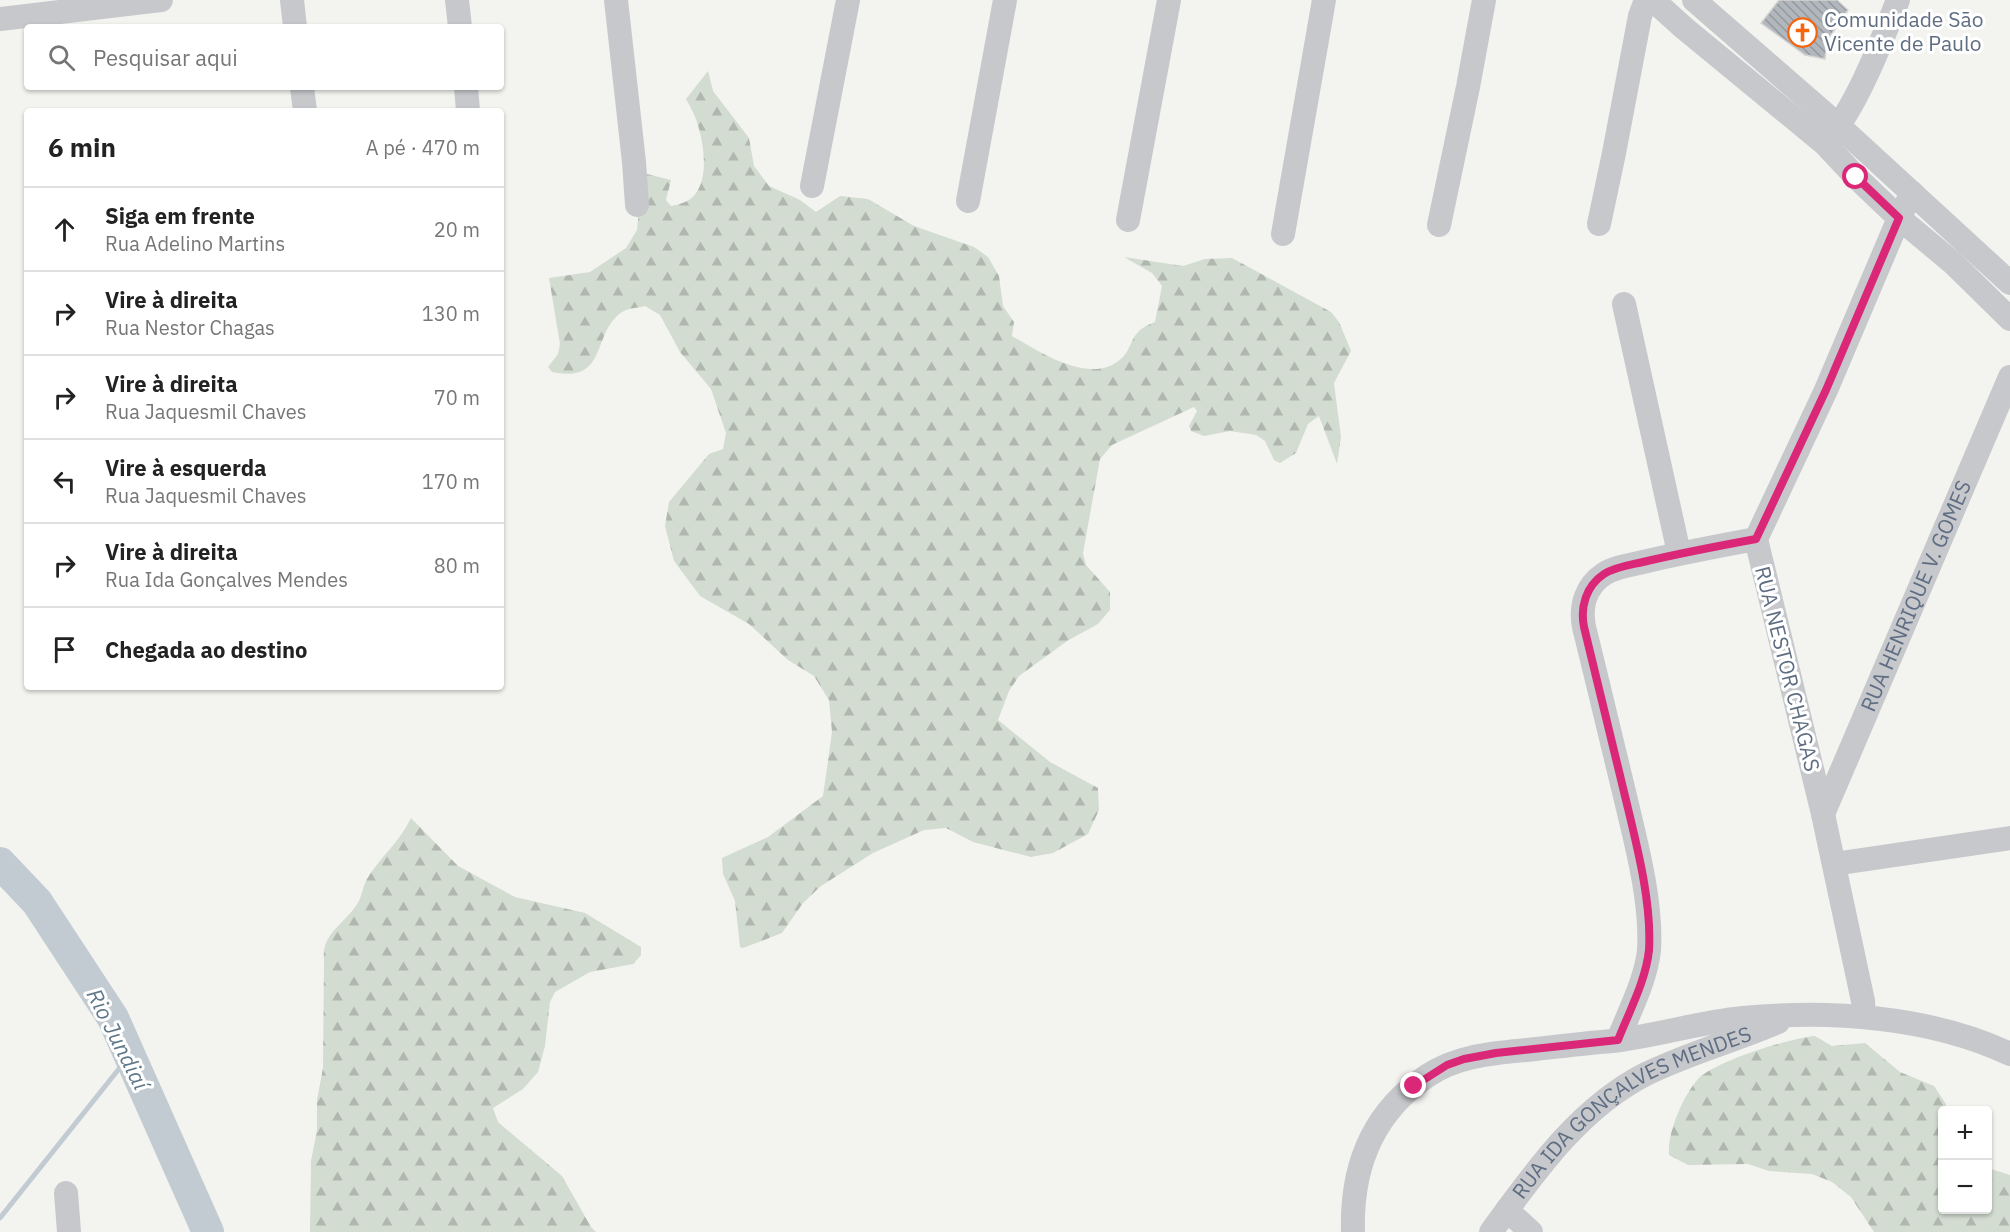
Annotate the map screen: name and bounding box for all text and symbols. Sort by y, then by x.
place label: Comunidade São Vicente de Paulo [1824,5,1983,57]
church icon: Comunidade São Vicente de Paulo [1787,16,1819,48]
search box [24,24,504,90]
icon: search [45,41,78,74]
text: Pesquisar aqui [93,43,238,72]
text: 6 min [48,130,116,164]
text: A pé · 470 m [366,134,480,161]
route start [1842,163,1868,189]
text: Siga em frente [105,201,255,230]
icon: ahead [48,213,81,246]
text: 20 m [434,216,480,243]
text: Rua Adelino Martins [105,230,285,257]
text: Vire à direita [105,285,238,314]
icon: right [48,297,81,330]
text: 130 m [422,300,480,327]
text: Rua Nestor Chagas [105,314,275,341]
text: Vire à direita [105,369,238,398]
icon: right [48,381,81,414]
text: 70 m [434,384,480,411]
text: Rua Jaquesmil Chaves [105,398,306,425]
text: Vire à esquerda [105,453,267,482]
icon: left [48,465,81,498]
text: 170 m [422,468,480,495]
street label: RUA HENRIQUE V. GOMES [1853,476,1977,716]
text: Rua Jaquesmil Chaves [105,482,306,509]
text: Vire à direita [105,537,238,566]
icon: right [48,549,81,582]
text: 80 m [434,552,480,579]
street label: RUA NESTOR CHAGAS [1749,563,1827,774]
text: Rua Ida Gonçalves Mendes [105,566,348,593]
icon: arrive [48,633,81,666]
text: Chegada ao destino [105,635,308,664]
water label: Rio Jundiaí [81,983,157,1096]
street label: RUA IDA GONÇALVES MENDES [1505,1019,1755,1204]
route end [1400,1072,1426,1098]
map controls [1938,1106,1992,1214]
button: + [1938,1106,1992,1160]
button: − [1938,1160,1992,1214]

